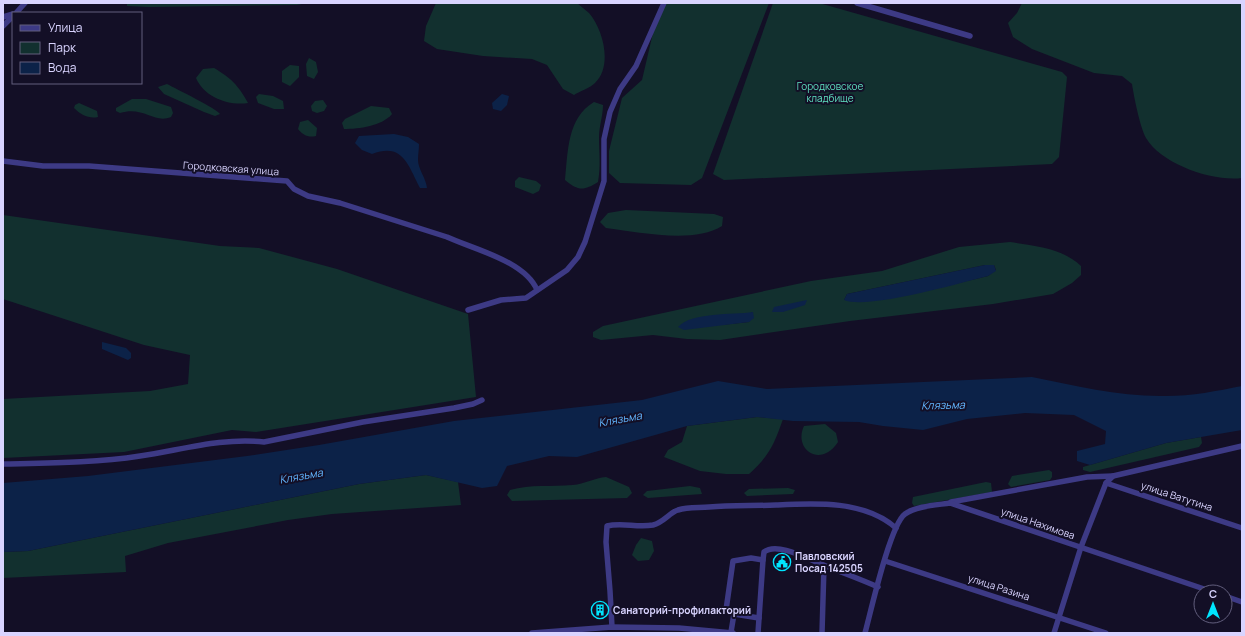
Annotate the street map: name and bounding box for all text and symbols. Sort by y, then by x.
legend [12,12,142,84]
text: Улица [48,19,82,36]
text: Парк [48,39,77,56]
text: Вода [48,59,76,76]
park label: Городковское кладбище [797,79,863,105]
street label: Городковская улица [183,158,279,178]
water label: Клязьма [921,397,966,412]
water label: Клязьма [597,407,644,430]
water label: Клязьма [278,464,325,487]
street label: улица Ватутина [1139,478,1215,514]
street label: улица Нахимова [999,504,1077,542]
place label: Павловский Посад 142505 [795,549,863,575]
public building icon: Павловский Посад 142505 [772,552,792,572]
street label: улица Разина [966,570,1032,604]
north arrow [1193,584,1233,624]
text: С [1209,586,1217,601]
building icon: Санаторий-профилакторий [590,600,610,620]
place label: Санаторий-профилакторий [613,603,751,617]

